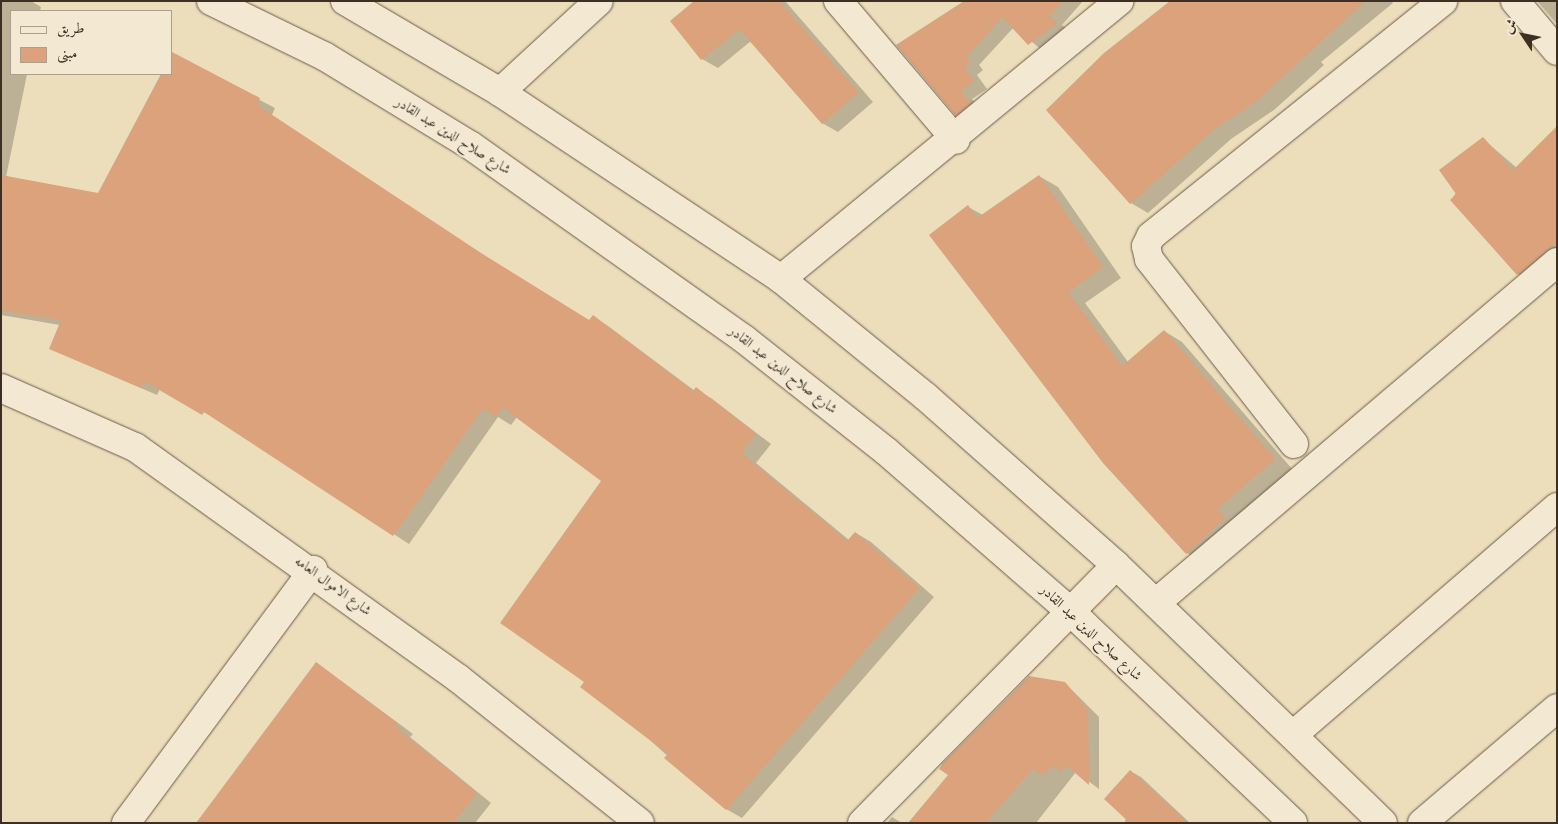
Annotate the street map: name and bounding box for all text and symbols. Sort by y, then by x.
legend [10,10,172,75]
north arrow [1498,10,1548,60]
text: ش [1501,17,1520,36]
text: طريق [57,22,84,37]
text: مبنى [57,47,77,62]
street label: شارع صلاح الدين عبد القادر [392,94,514,178]
street label: شارع صلاح الدين عبد القادر [725,322,841,418]
street label: شارع الاموال العامه [291,553,375,619]
street label: شارع صلاح الدين عبد القادر [1037,582,1145,684]

